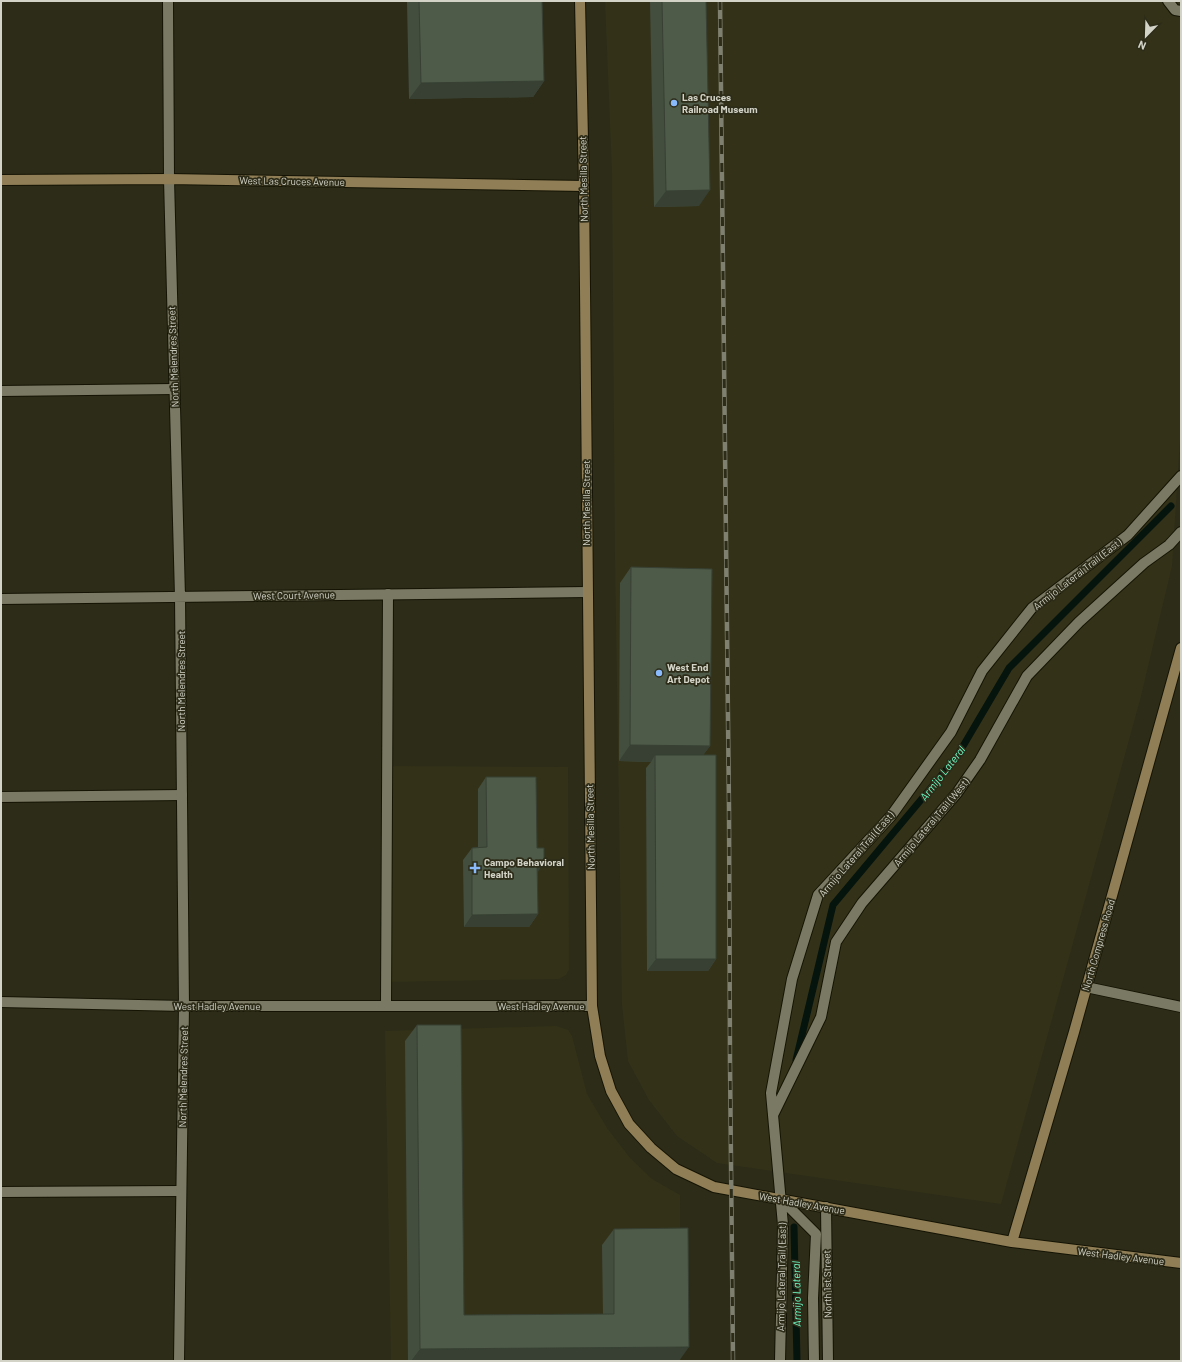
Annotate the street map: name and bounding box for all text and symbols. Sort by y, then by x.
north arrow [1126,16,1166,56]
text: N [1136,38,1148,53]
place label: Las Cruces Railroad Museum [682,91,758,115]
marker: Las Cruces Railroad Museum [669,98,679,108]
street label: North Mesilla Street [576,136,590,222]
street label: West Las Cruces Avenue [239,174,345,188]
street label: North Melendres Street [165,306,181,408]
street label: North Mesilla Street [580,460,592,546]
street label: Armijo Lateral Trail (East) [1031,536,1124,612]
street label: West Court Avenue [253,588,335,602]
street label: North Melendres Street [175,630,187,731]
place label: West End Art Depot [667,661,710,685]
marker: West End Art Depot [654,668,664,678]
water label: Armijo Lateral [917,743,968,803]
street label: Armijo Lateral Trail (West) [891,775,972,868]
street label: North Mesilla Street [583,784,597,870]
street label: Armijo Lateral Trail (East) [816,809,896,899]
place label: Campo Behavioral Health [484,856,564,880]
marker: Campo Behavioral Health [469,862,481,874]
street label: North Compress Road [1079,898,1117,992]
street label: West Hadley Avenue [174,1000,260,1012]
street label: West Hadley Avenue [498,1000,584,1012]
street label: North Melendres Street [176,1026,190,1128]
street label: West Hadley Avenue [758,1190,846,1216]
street label: Armijo Lateral Trail (East) [774,1222,788,1331]
street label: West Hadley Avenue [1077,1245,1165,1267]
street label: North 1st Street [820,1249,834,1318]
water label: Armijo Lateral [789,1260,803,1327]

